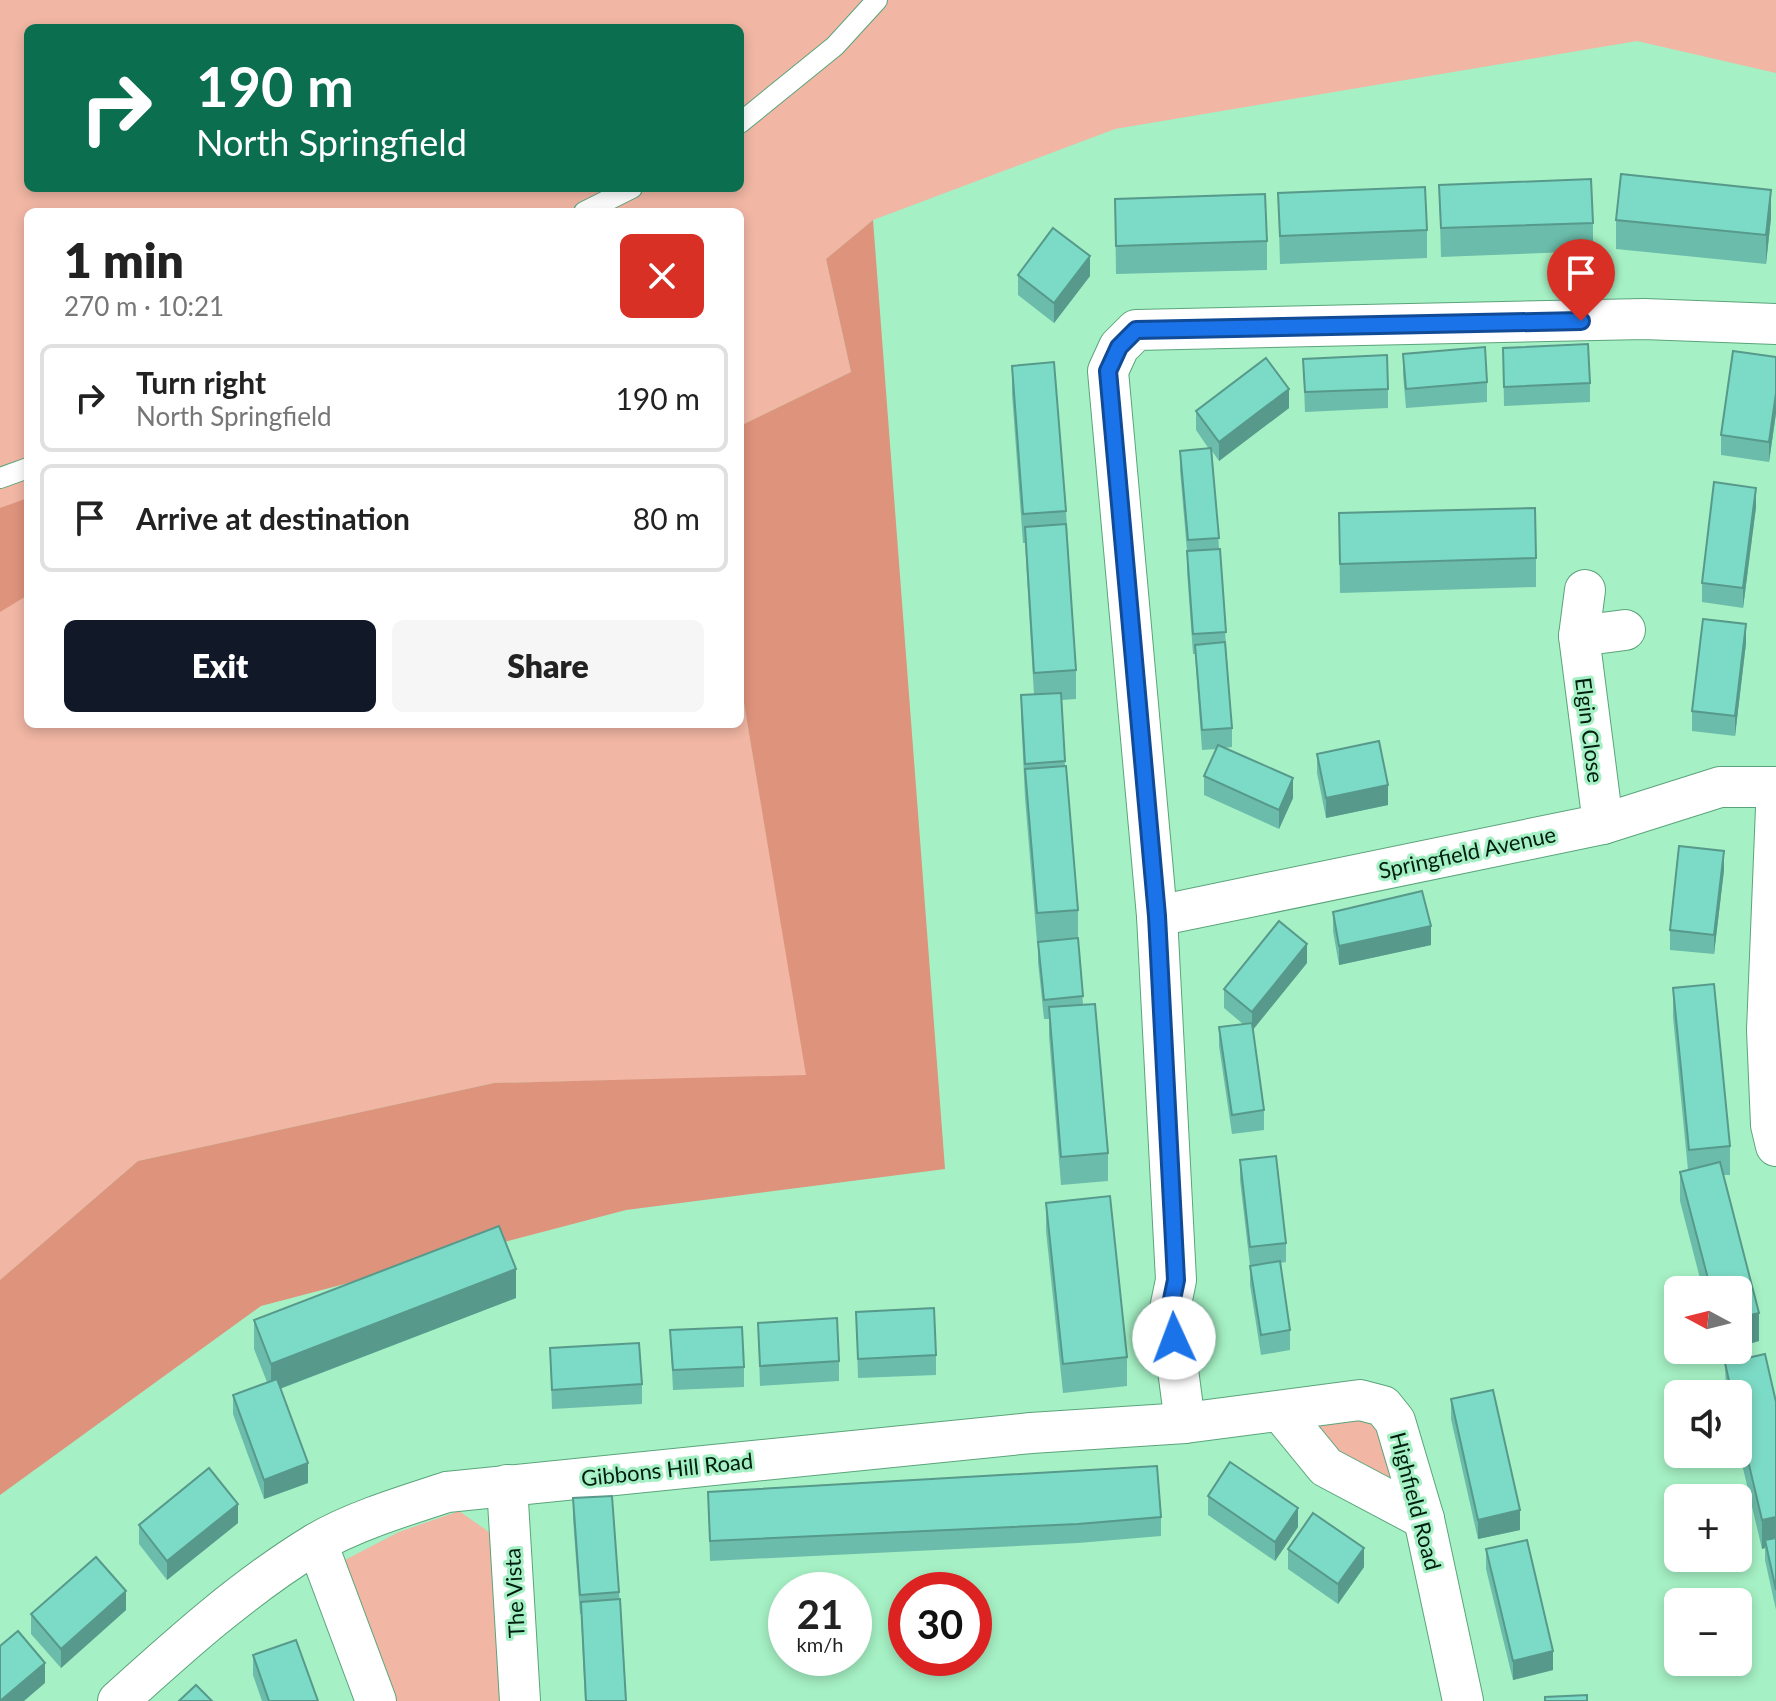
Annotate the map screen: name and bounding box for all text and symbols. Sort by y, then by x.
text: 190 m [196,52,354,119]
icon: right [64,56,168,160]
text: North Springfield [196,120,467,164]
text: 1 min [64,231,184,288]
button: close [620,234,704,318]
pin [1547,239,1615,321]
icon: arrive [1559,251,1603,295]
text: 270 m · 10:21 [64,290,224,322]
text: Turn right [136,364,266,400]
icon: right [68,376,112,420]
text: 190 m [615,380,700,416]
text: North Springfield [136,400,332,432]
icon: arrive [68,496,112,540]
text: Arrive at destination [136,500,410,536]
text: 80 m [633,500,700,536]
button: Exit [64,620,376,712]
button: Share [392,620,704,712]
street label: Elgin Close [1570,676,1610,784]
street label: Springfield Avenue [1376,820,1558,884]
north arrow [1664,1276,1752,1364]
map controls [1664,1276,1752,1676]
position arrow [1132,1296,1216,1380]
button: sound [1664,1380,1752,1468]
street label: Highfield Road [1385,1429,1447,1573]
street label: Gibbons Hill Road [580,1447,754,1491]
button: + [1664,1484,1752,1572]
street label: The Vista [498,1547,530,1639]
speed limit sign: 30 [888,1572,992,1676]
button: − [1664,1588,1752,1676]
text: 21 [797,1590,843,1638]
text: km/h [797,1632,843,1656]

